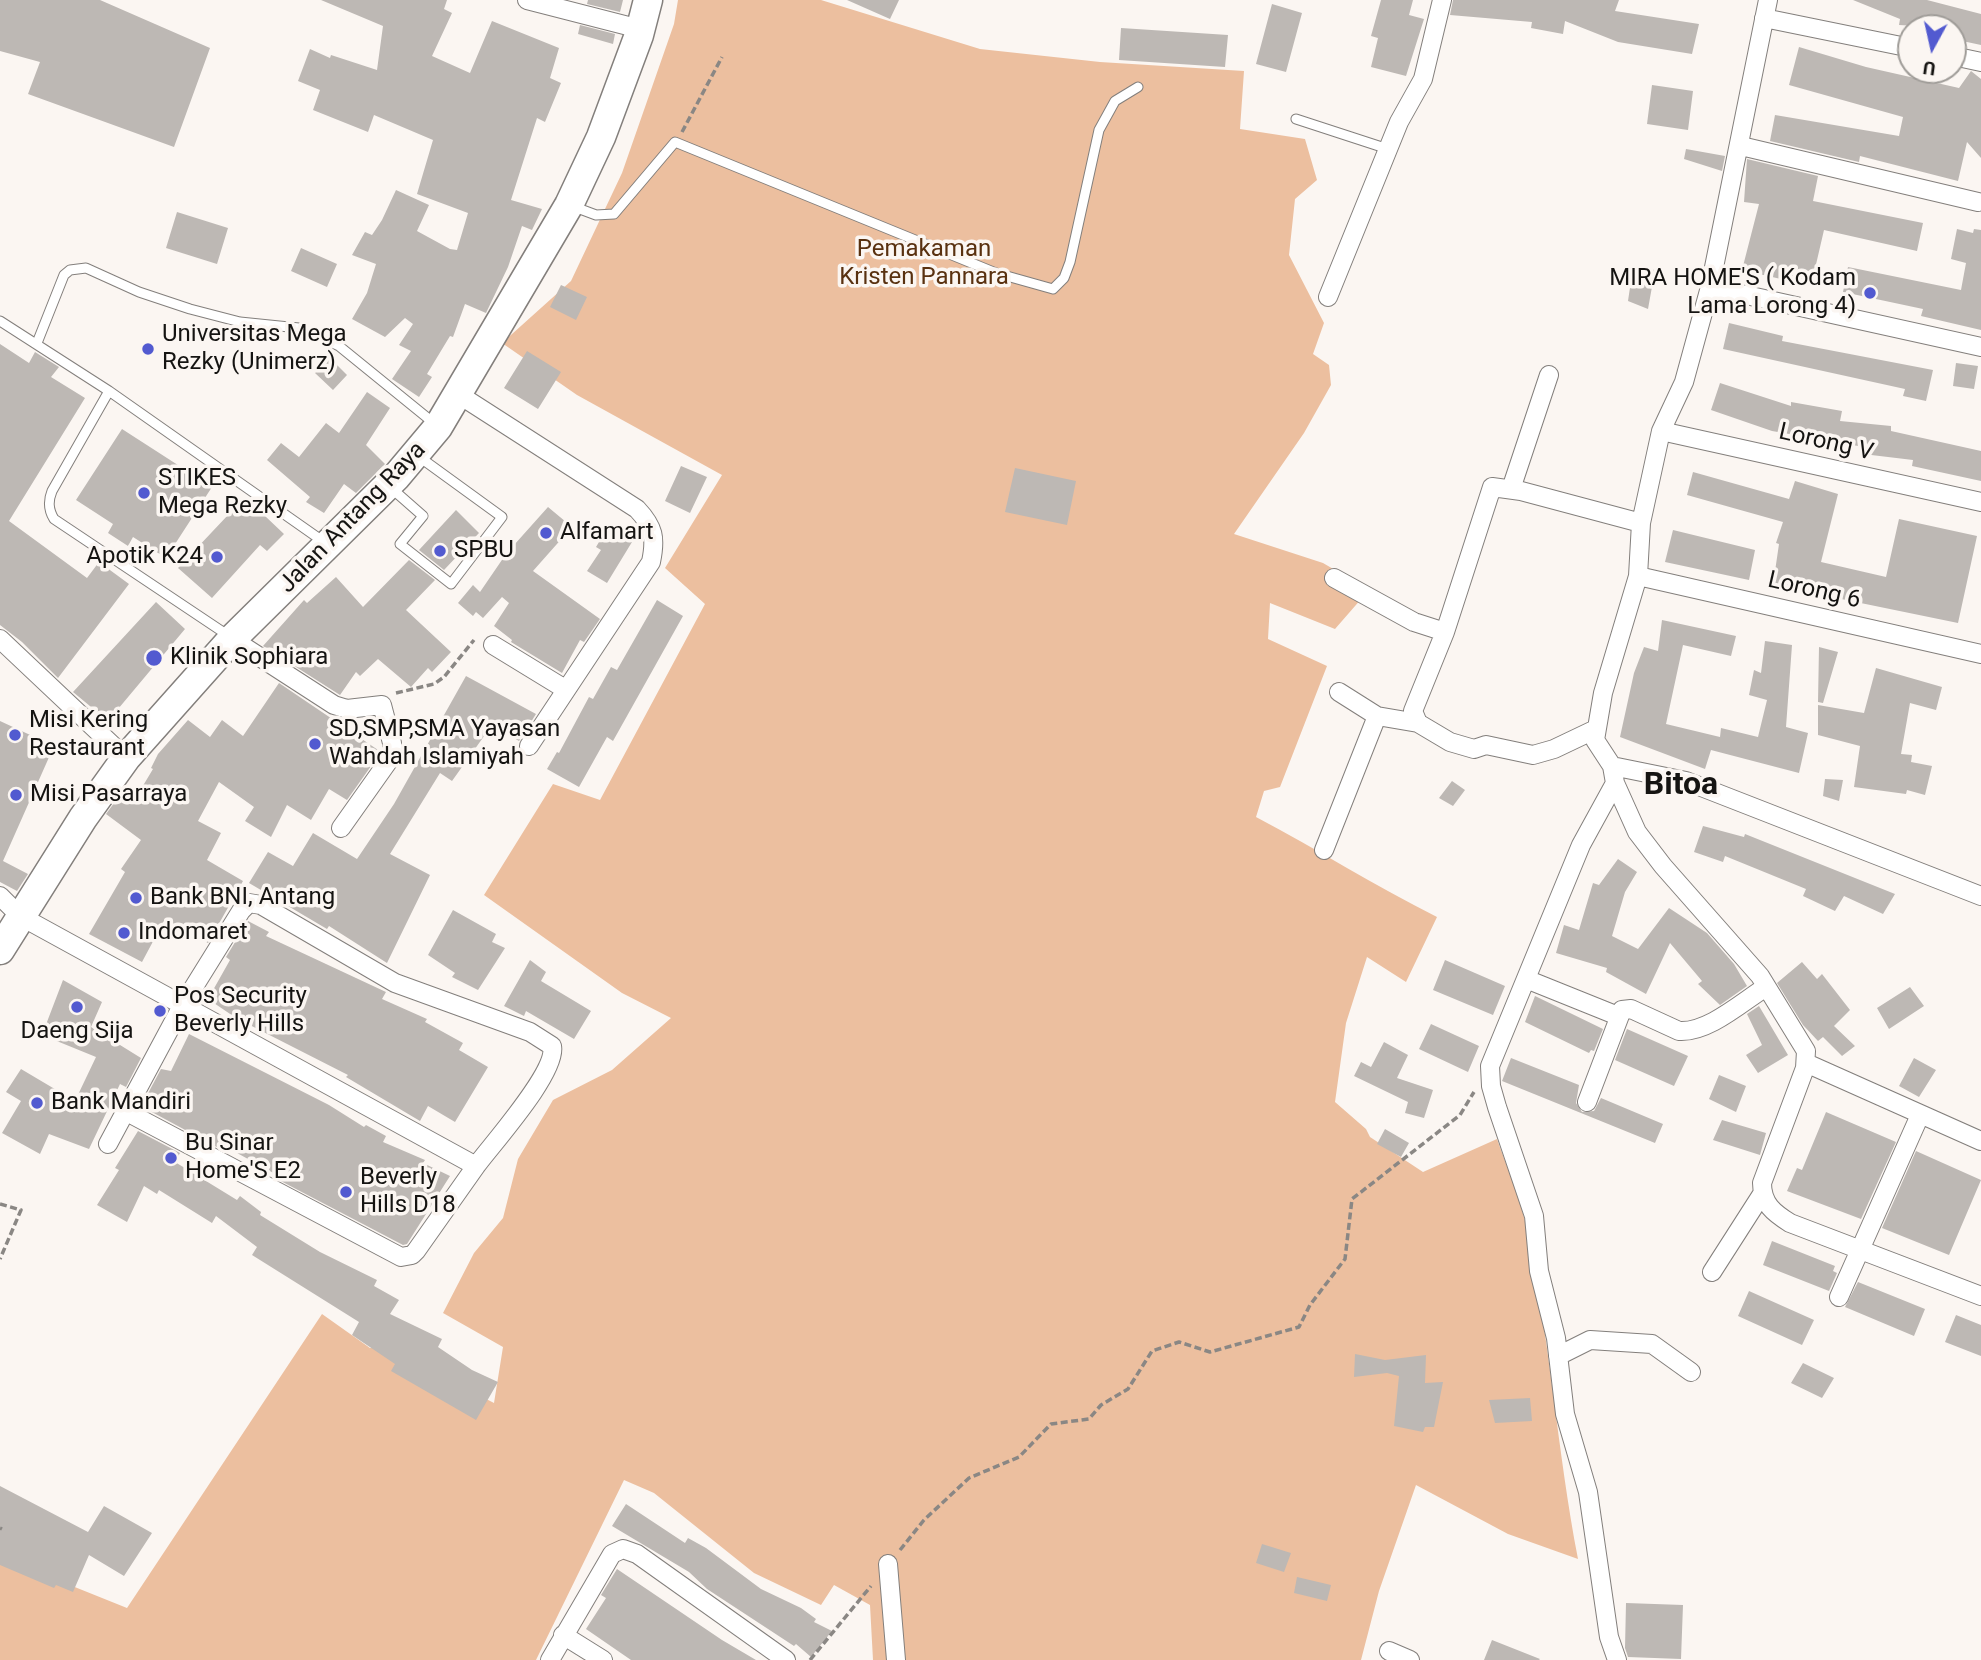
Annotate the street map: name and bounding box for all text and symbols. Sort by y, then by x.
north arrow [1897,14,1967,84]
text: U [1921,56,1937,81]
park label: Pemakaman Kristen Pannara [839,236,1009,292]
place label: MIRA HOME'S ( Kodam Lama Lorong 4) [1609,265,1856,321]
marker: MIRA HOME'S ( Kodam Lama Lorong 4) [1862,285,1878,301]
place label: Universitas Mega Rezky (Unimerz) [162,321,347,377]
marker: Universitas Mega Rezky (Unimerz) [140,341,156,357]
street label: Lorong V [1776,418,1876,468]
street label: Jalan Antang Raya [274,436,432,600]
place label: STIKES Mega Rezky [158,465,287,521]
marker: STIKES Mega Rezky [136,485,152,501]
place label: Alfamart [560,519,654,547]
marker: Alfamart [538,525,554,541]
place label: SPBU [454,537,514,565]
place label: Apotik K24 [86,543,203,571]
marker: SPBU [432,543,448,559]
marker: Apotik K24 [209,549,225,565]
street label: Lorong 6 [1765,566,1863,616]
place label: Klinik Sophiara [170,644,328,672]
marker: Klinik Sophiara [144,648,164,668]
place label: Misi Kering Restaurant [29,707,148,763]
place label: SD,SMP,SMA Yayasan Wahdah Islamiyah [329,716,560,772]
marker: Misi Kering Restaurant [7,727,23,743]
marker: SD,SMP,SMA Yayasan Wahdah Islamiyah [307,736,323,752]
district label: Bitoa [1644,767,1718,805]
place label: Misi Pasarraya [30,781,187,809]
marker: Misi Pasarraya [8,787,24,803]
place label: Bank BNI, Antang [150,884,335,912]
marker: Bank BNI, Antang [128,890,144,906]
place label: Indomaret [138,919,248,947]
marker: Indomaret [116,925,132,941]
place label: Pos Security Beverly Hills [174,983,307,1039]
marker: Daeng Sija [69,999,85,1015]
marker: Pos Security Beverly Hills [152,1003,168,1019]
place label: Daeng Sija [20,1018,134,1046]
place label: Bank Mandiri [51,1089,191,1117]
marker: Bank Mandiri [29,1095,45,1111]
place label: Bu Sinar Home'S E2 [185,1130,301,1186]
marker: Bu Sinar Home'S E2 [163,1150,179,1166]
place label: Beverly Hills D18 [360,1164,456,1220]
marker: Beverly Hills D18 [338,1184,354,1200]

